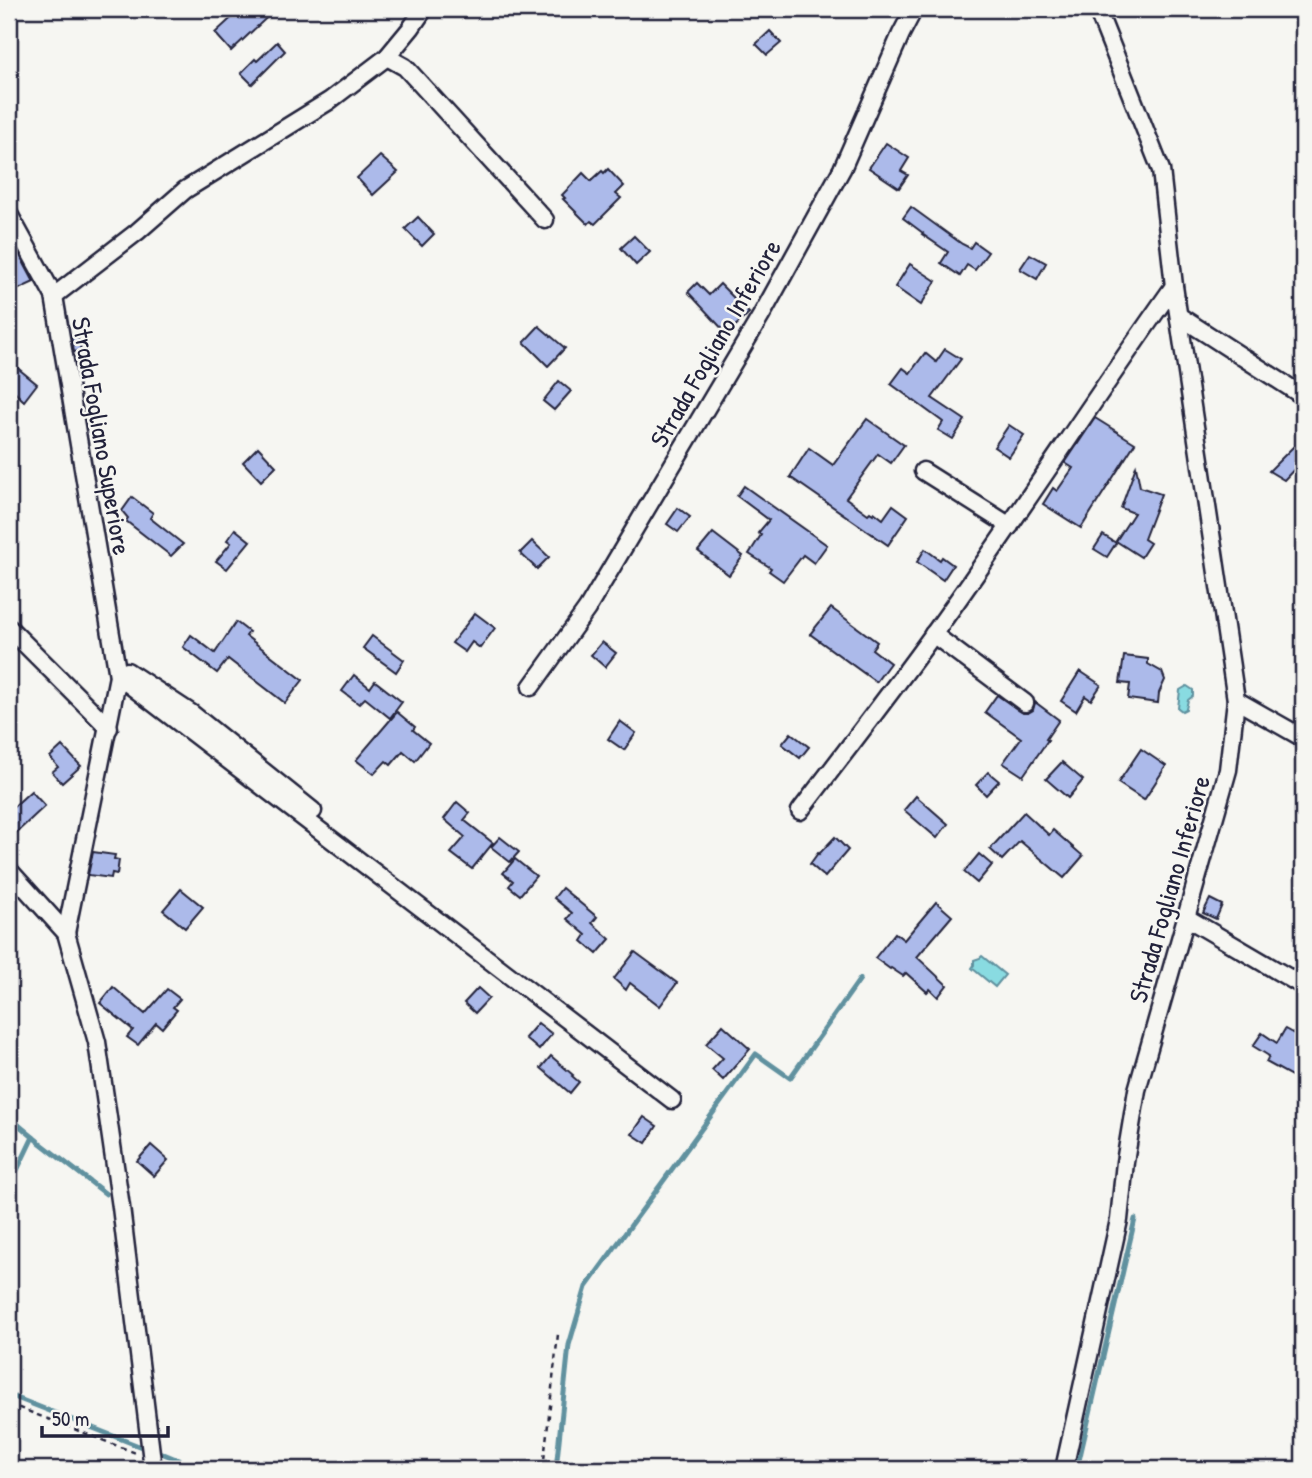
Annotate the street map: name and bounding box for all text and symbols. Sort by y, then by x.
street label: Strada Fogliano Inferiore [641,233,789,453]
street label: Strada Fogliano Superiore [64,314,140,558]
street label: Strada Fogliano Inferiore [1120,771,1218,1007]
scale bar [42,1394,168,1438]
text: 50 m [52,1404,89,1433]

